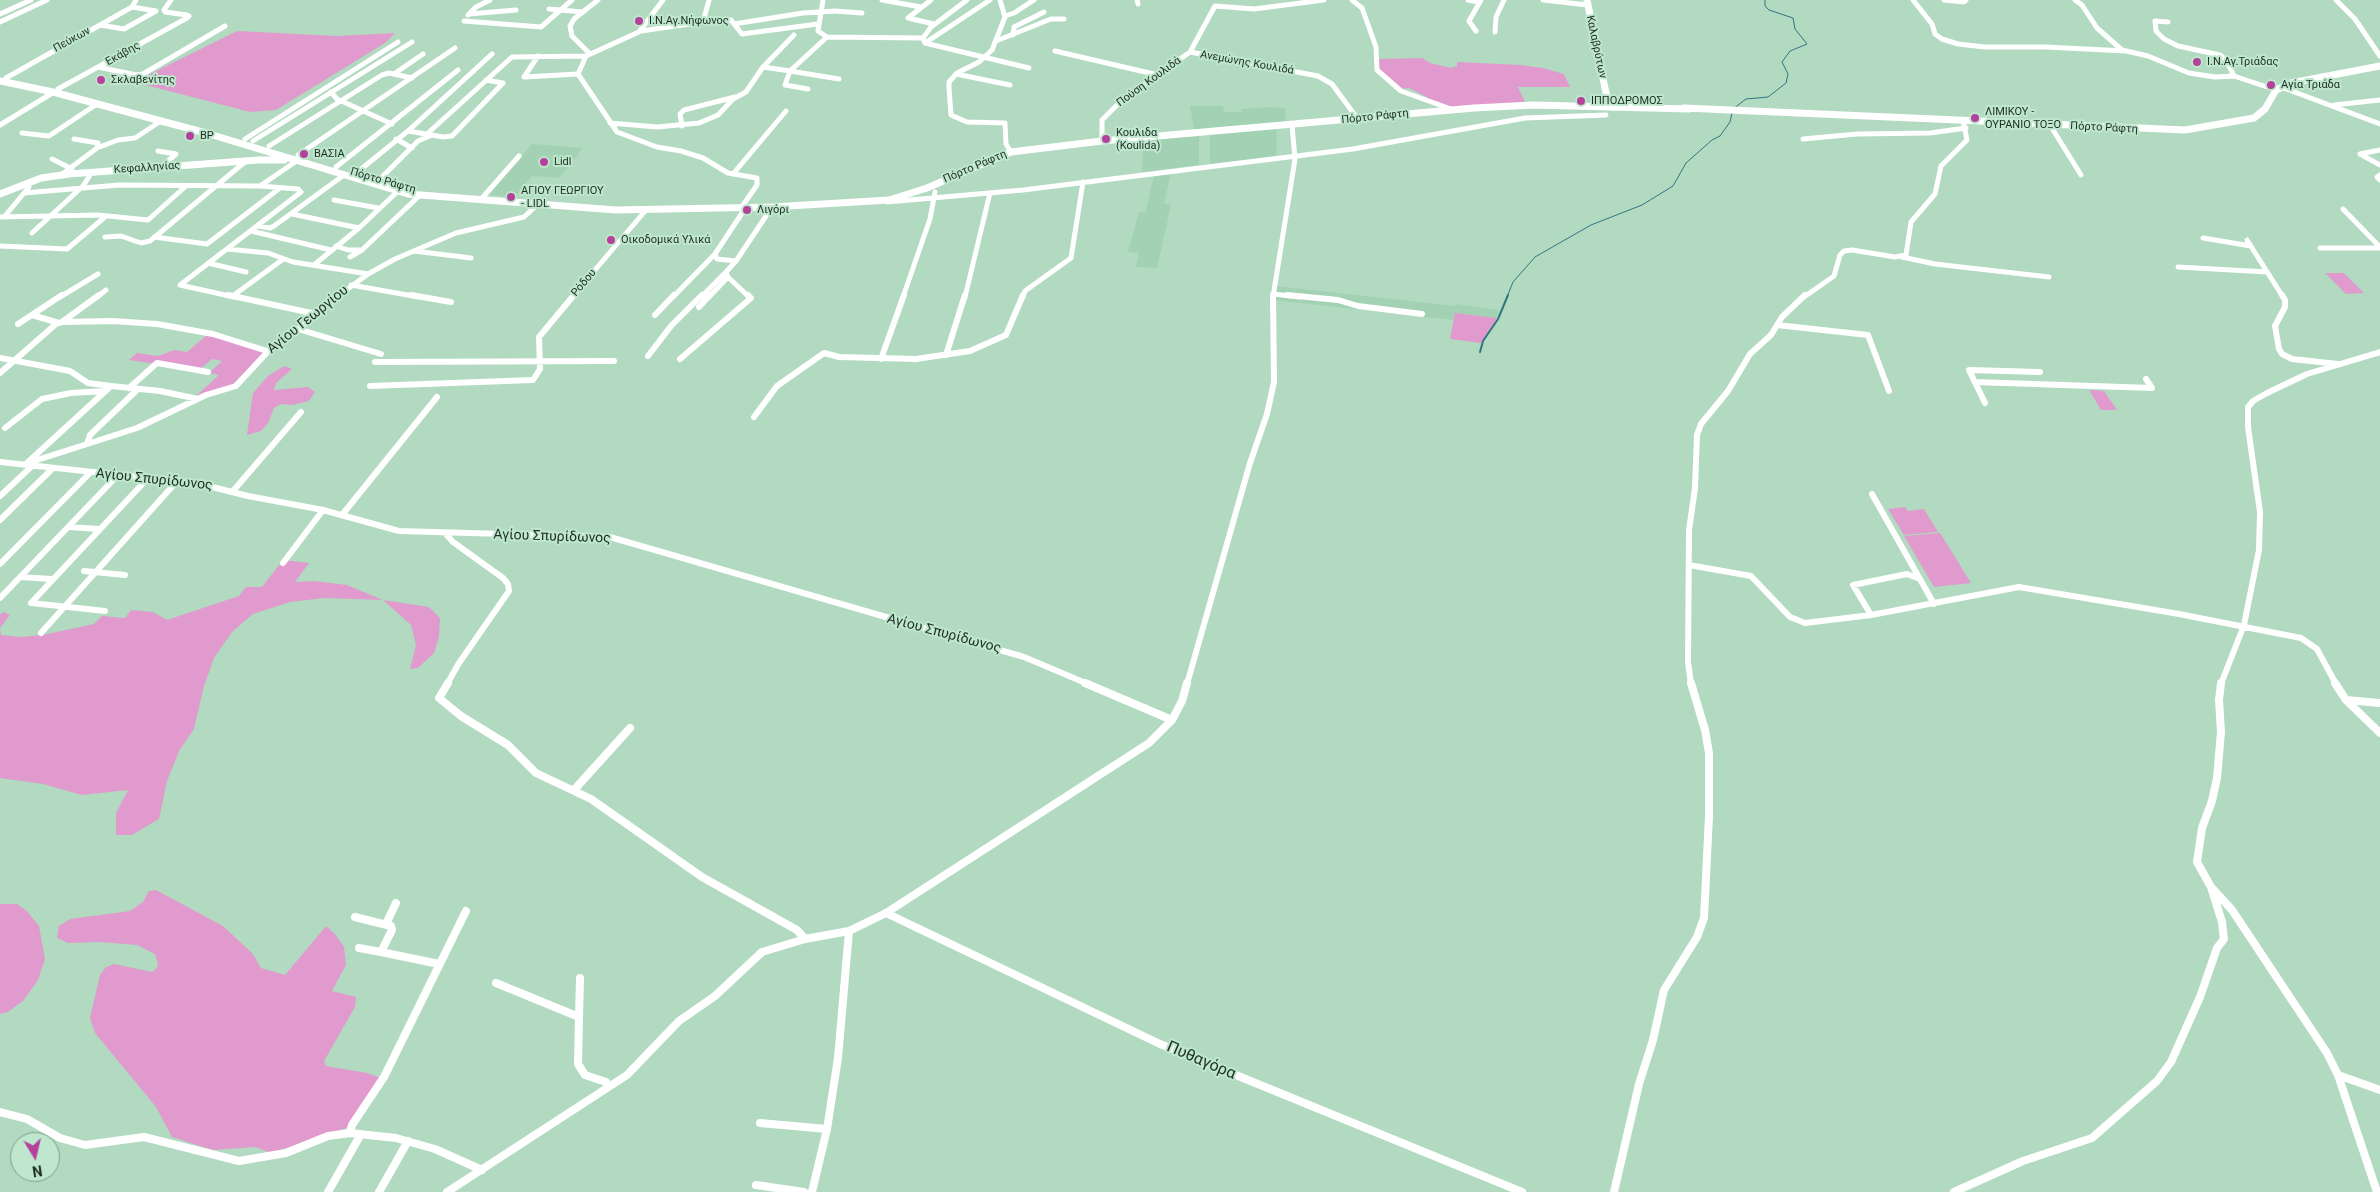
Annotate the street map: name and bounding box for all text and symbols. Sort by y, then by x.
place label: Ι.Ν.Αγ.Νήφωνος [649,14,729,28]
street label: Καλαβρύτων [1583,14,1609,80]
marker: Ι.Ν.Αγ.Νήφωνος [633,15,645,27]
street label: Πεύκων [51,24,93,56]
street label: Εκάβης [104,39,142,69]
street label: Ανεμώνης Κουλιδά [1199,48,1295,78]
street label: Πούση Κουλιδά [1114,54,1184,110]
place label: Ι.Ν.Αγ.Τριάδας [2207,55,2278,69]
marker: Ι.Ν.Αγ.Τριάδας [2191,56,2203,68]
place label: Σκλαβενίτης [111,73,175,87]
marker: Σκλαβενίτης [95,74,107,86]
place label: Αγία Τριάδα [2281,78,2340,92]
marker: Αγία Τριάδα [2265,79,2277,91]
place label: ΙΠΠΟΔΡΟΜΟΣ [1591,94,1663,108]
marker: ΙΠΠΟΔΡΟΜΟΣ [1575,95,1587,107]
place label: ΛΙΜΙΚΟΥ - ΟΥΡΑΝΙΟ ΤΟΞΟ [1985,105,2061,131]
street label: Πόρτο Ράφτη [1341,107,1409,127]
marker: ΛΙΜΙΚΟΥ - ΟΥΡΑΝΙΟ ΤΟΞΟ [1969,112,1981,124]
street label: Πόρτο Ράφτη [2070,120,2138,136]
place label: Κουλιδα (Koulida) [1116,126,1160,152]
place label: BP [200,129,214,143]
marker: BP [184,130,196,142]
marker: Κουλιδα (Koulida) [1100,133,1112,145]
place label: ΒΑΣΙΑ [314,147,345,161]
marker: ΒΑΣΙΑ [298,148,310,160]
street label: Πόρτο Ράφτη [941,148,1009,186]
place label: Lidl [554,155,571,169]
marker: Lidl [538,156,550,168]
street label: Κεφαλληνίας [113,159,181,177]
street label: Πόρτο Ράφτη [349,165,417,197]
place label: ΑΓΙΟΥ ΓΕΩΡΓΙΟΥ - LIDL [521,184,604,210]
marker: ΑΓΙΟΥ ΓΕΩΡΓΙΟΥ - LIDL [505,191,517,203]
place label: Λιγόρι [757,203,789,217]
marker: Λιγόρι [741,204,753,216]
place label: Οικοδομικά Υλικά [621,233,711,247]
marker: Οικοδομικά Υλικά [605,234,617,246]
street label: Ρόδου [569,267,599,299]
street label: Αγίου Γεωργίου [264,282,352,358]
street label: Αγίου Σπυρίδωνος [95,466,213,494]
street label: Αγίου Σπυρίδωνος [493,527,611,547]
street label: Αγίου Σπυρίδωνος [885,611,1003,657]
street label: Πυθαγόρα [1163,1038,1239,1084]
north arrow [10,1132,60,1182]
text: N [31,1162,43,1180]

